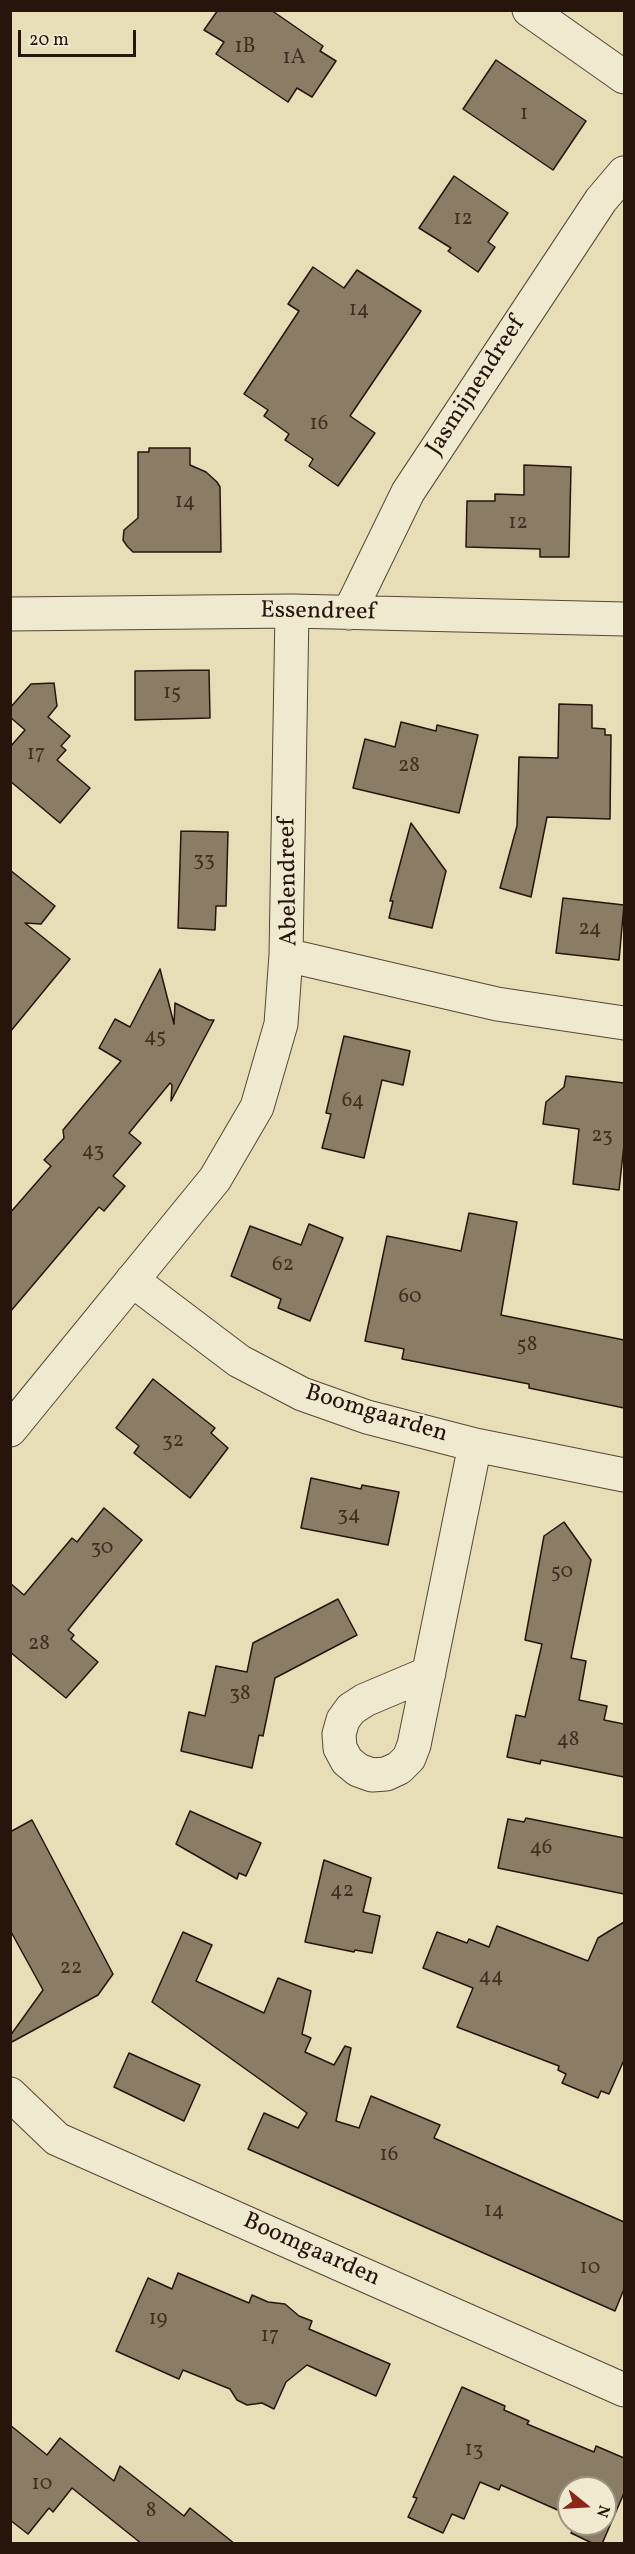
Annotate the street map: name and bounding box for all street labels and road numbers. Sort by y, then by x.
street label: Jasmijnendreef [421,312,533,462]
street label: Essendreef [260,598,376,628]
street label: Abelendreef [274,817,306,947]
street label: Boomgaarden [301,1380,451,1450]
street label: Boomgaarden [238,2208,384,2294]

